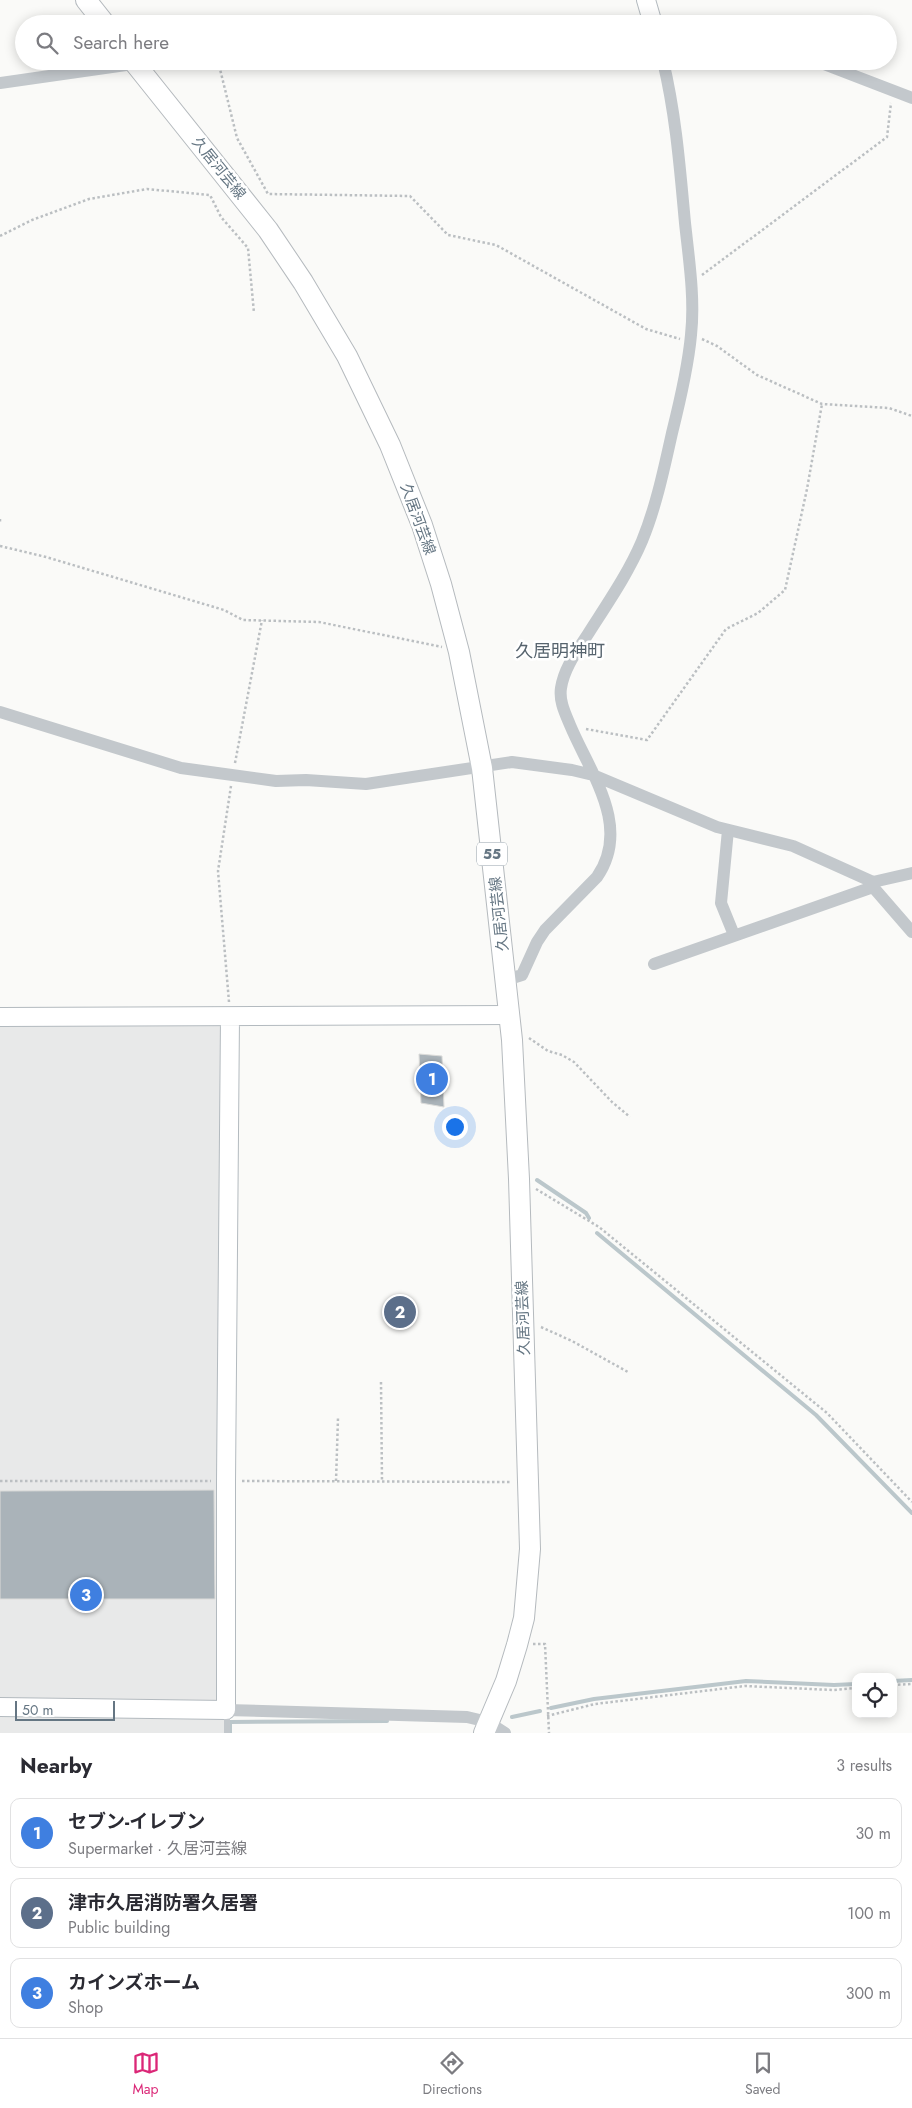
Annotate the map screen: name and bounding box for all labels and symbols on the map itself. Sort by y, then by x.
street label: 久居河芸線 [187,132,251,204]
street label: 久居河芸線 [395,480,441,558]
district label: 久居明神町 [515,638,605,664]
road number: 55 [477,842,507,866]
street label: 久居河芸線 [484,876,514,952]
pin: 1 [416,1060,448,1098]
your location [442,1114,468,1140]
street label: 久居河芸線 [511,1280,535,1356]
pin: 2 [384,1293,416,1331]
pin: 3 [70,1576,102,1614]
scale bar [15,1698,115,1721]

